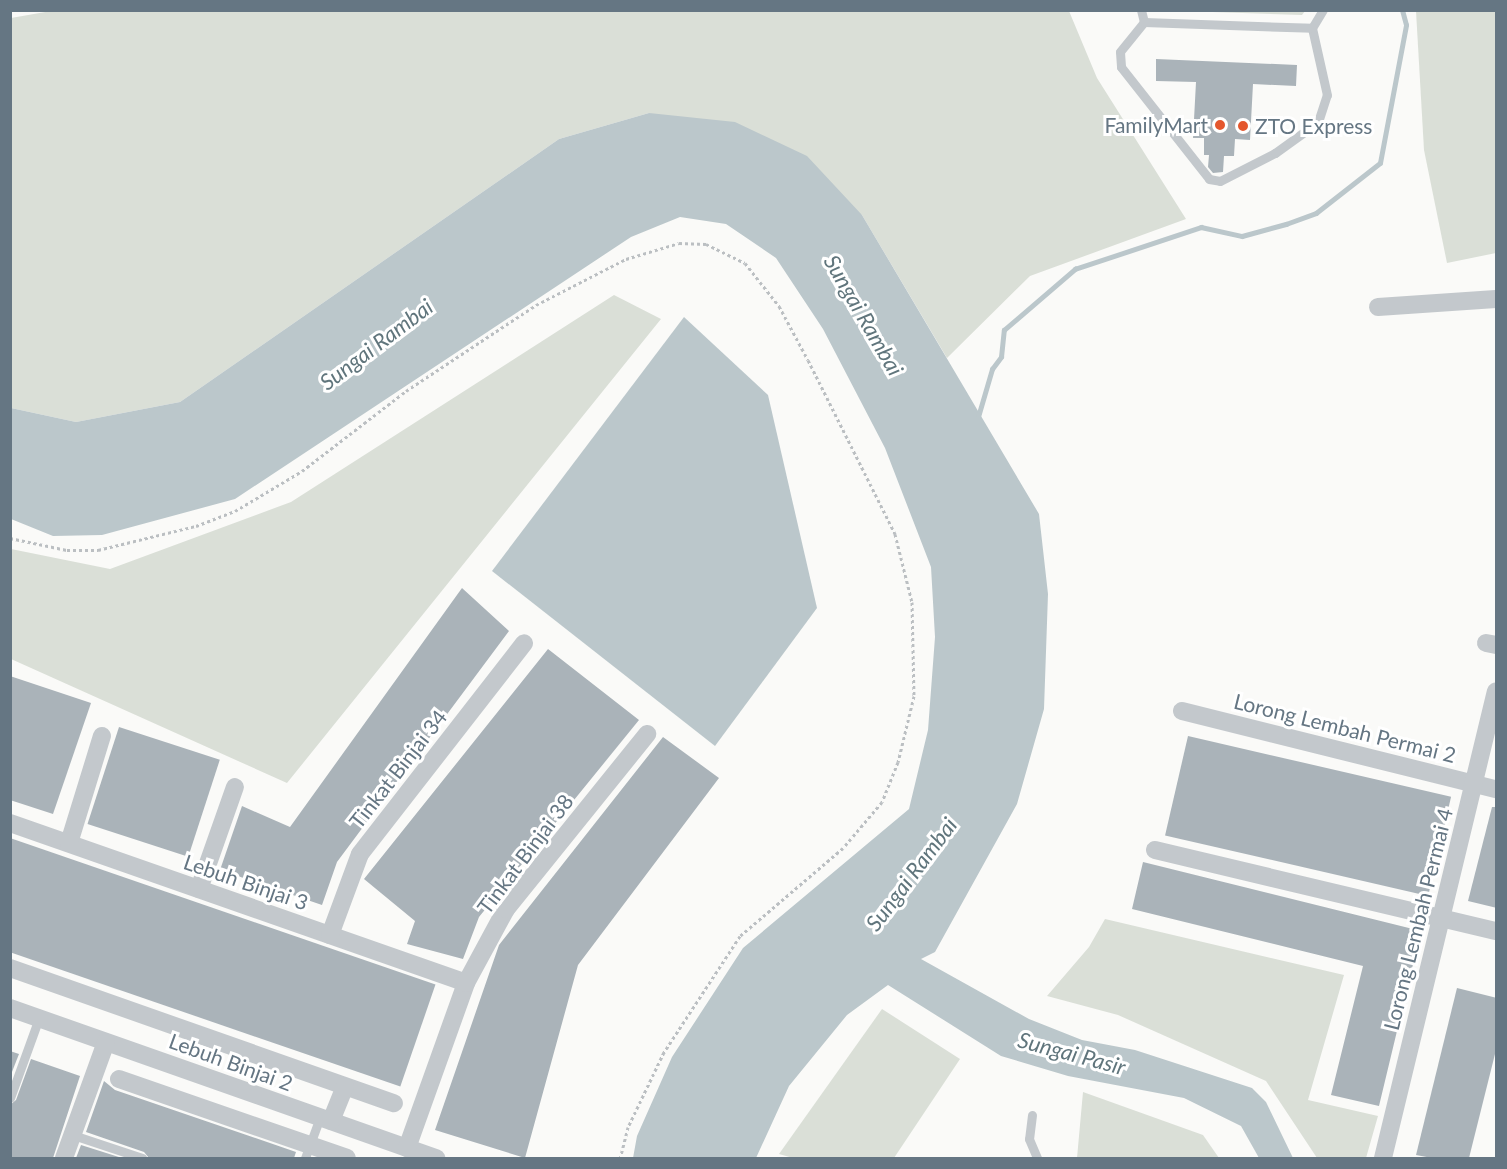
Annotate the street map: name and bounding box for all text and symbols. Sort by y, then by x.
place label: FamilyMart [1105,112,1208,138]
place label: ZTO Express [1255,113,1372,139]
marker: FamilyMart [1213,118,1227,132]
marker: ZTO Express [1236,119,1250,133]
water label: Sungai Rambai [819,250,909,380]
water label: Sungai Rambai [314,293,438,395]
street label: Lorong Lembah Permai 2 [1231,688,1459,768]
street label: Tinkat Binjai 34 [344,705,452,833]
street label: Tinkat Binjai 38 [472,789,578,919]
street label: Lorong Lembah Permai 4 [1378,805,1458,1033]
water label: Sungai Rambai [860,812,962,936]
street label: Lebuh Binjai 3 [181,849,311,915]
water label: Sungai Pasir [1015,1026,1129,1080]
street label: Lebuh Binjai 2 [166,1028,296,1096]

